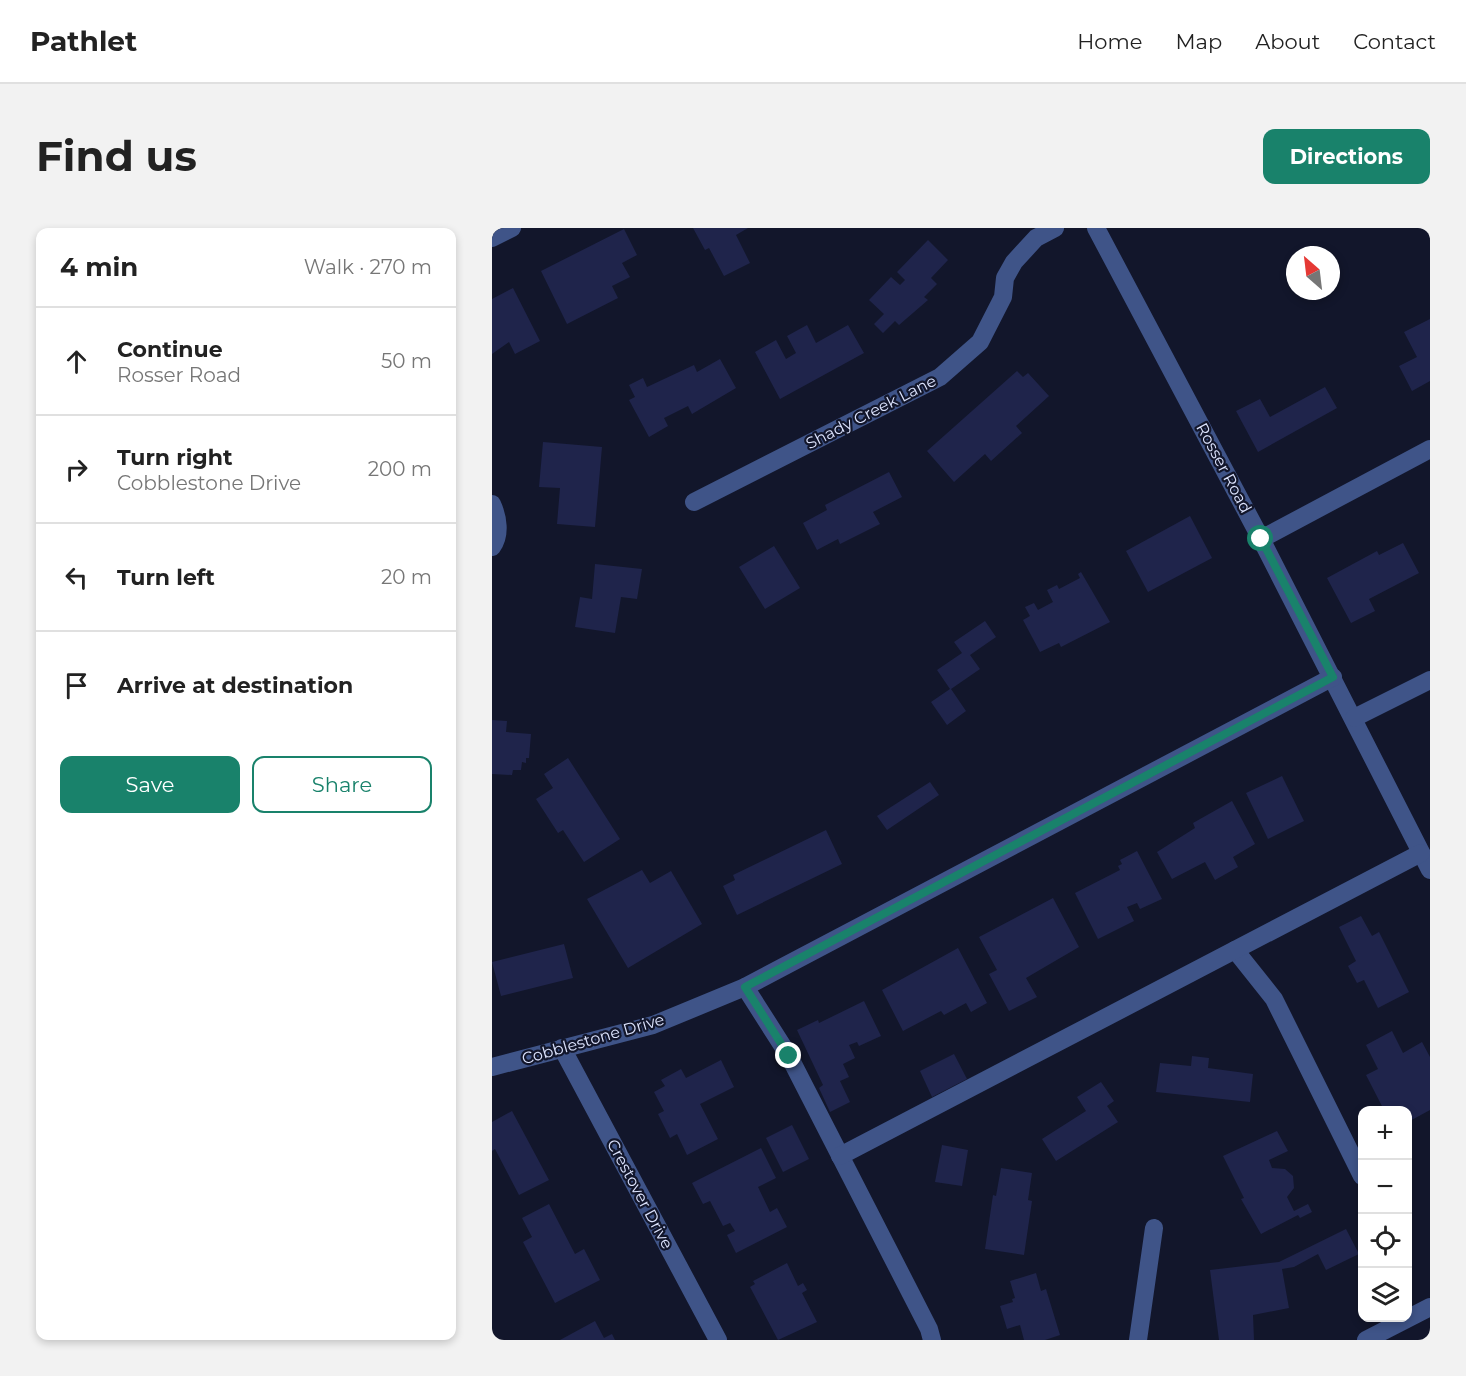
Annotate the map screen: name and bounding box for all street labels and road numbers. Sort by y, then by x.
street label: Shady Creek Lane [803,371,939,453]
street label: Rosser Road [1192,420,1256,516]
street label: Cobblestone Drive [520,1010,666,1068]
street label: Crestover Drive [603,1136,677,1252]

